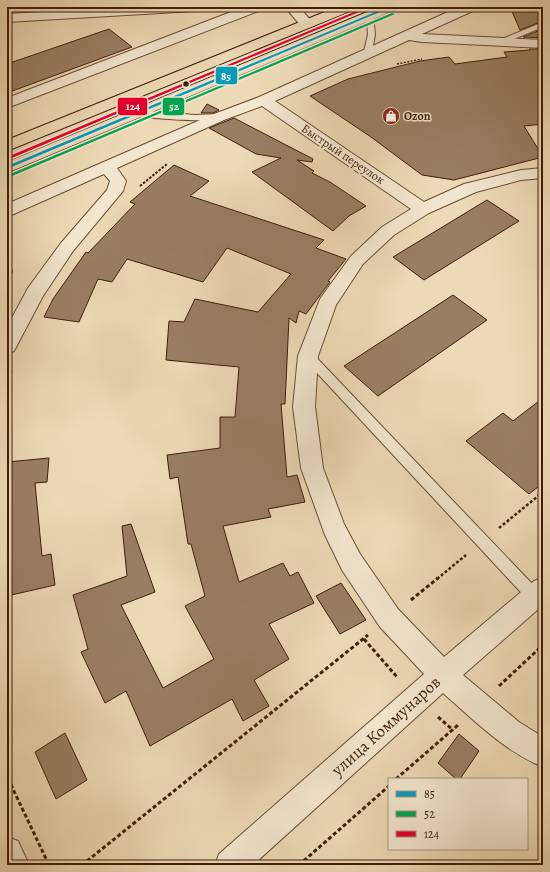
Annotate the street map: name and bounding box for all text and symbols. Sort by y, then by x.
line badge: 85 [215,66,238,85]
text: 85 [221,69,231,84]
unlabelled marker [181,79,191,89]
line badge: 124 [117,97,148,116]
line badge: 52 [162,97,185,116]
text: 124 [126,99,140,114]
text: 52 [169,99,180,114]
shop icon: Ozon [381,106,401,126]
place label: Ozon [404,108,431,124]
street label: Быстрый переулок [298,120,388,188]
street label: улица Коммунаров [326,671,446,782]
legend [388,778,528,850]
text: 85 [424,786,435,802]
text: 52 [424,806,435,822]
text: 124 [424,826,440,842]

